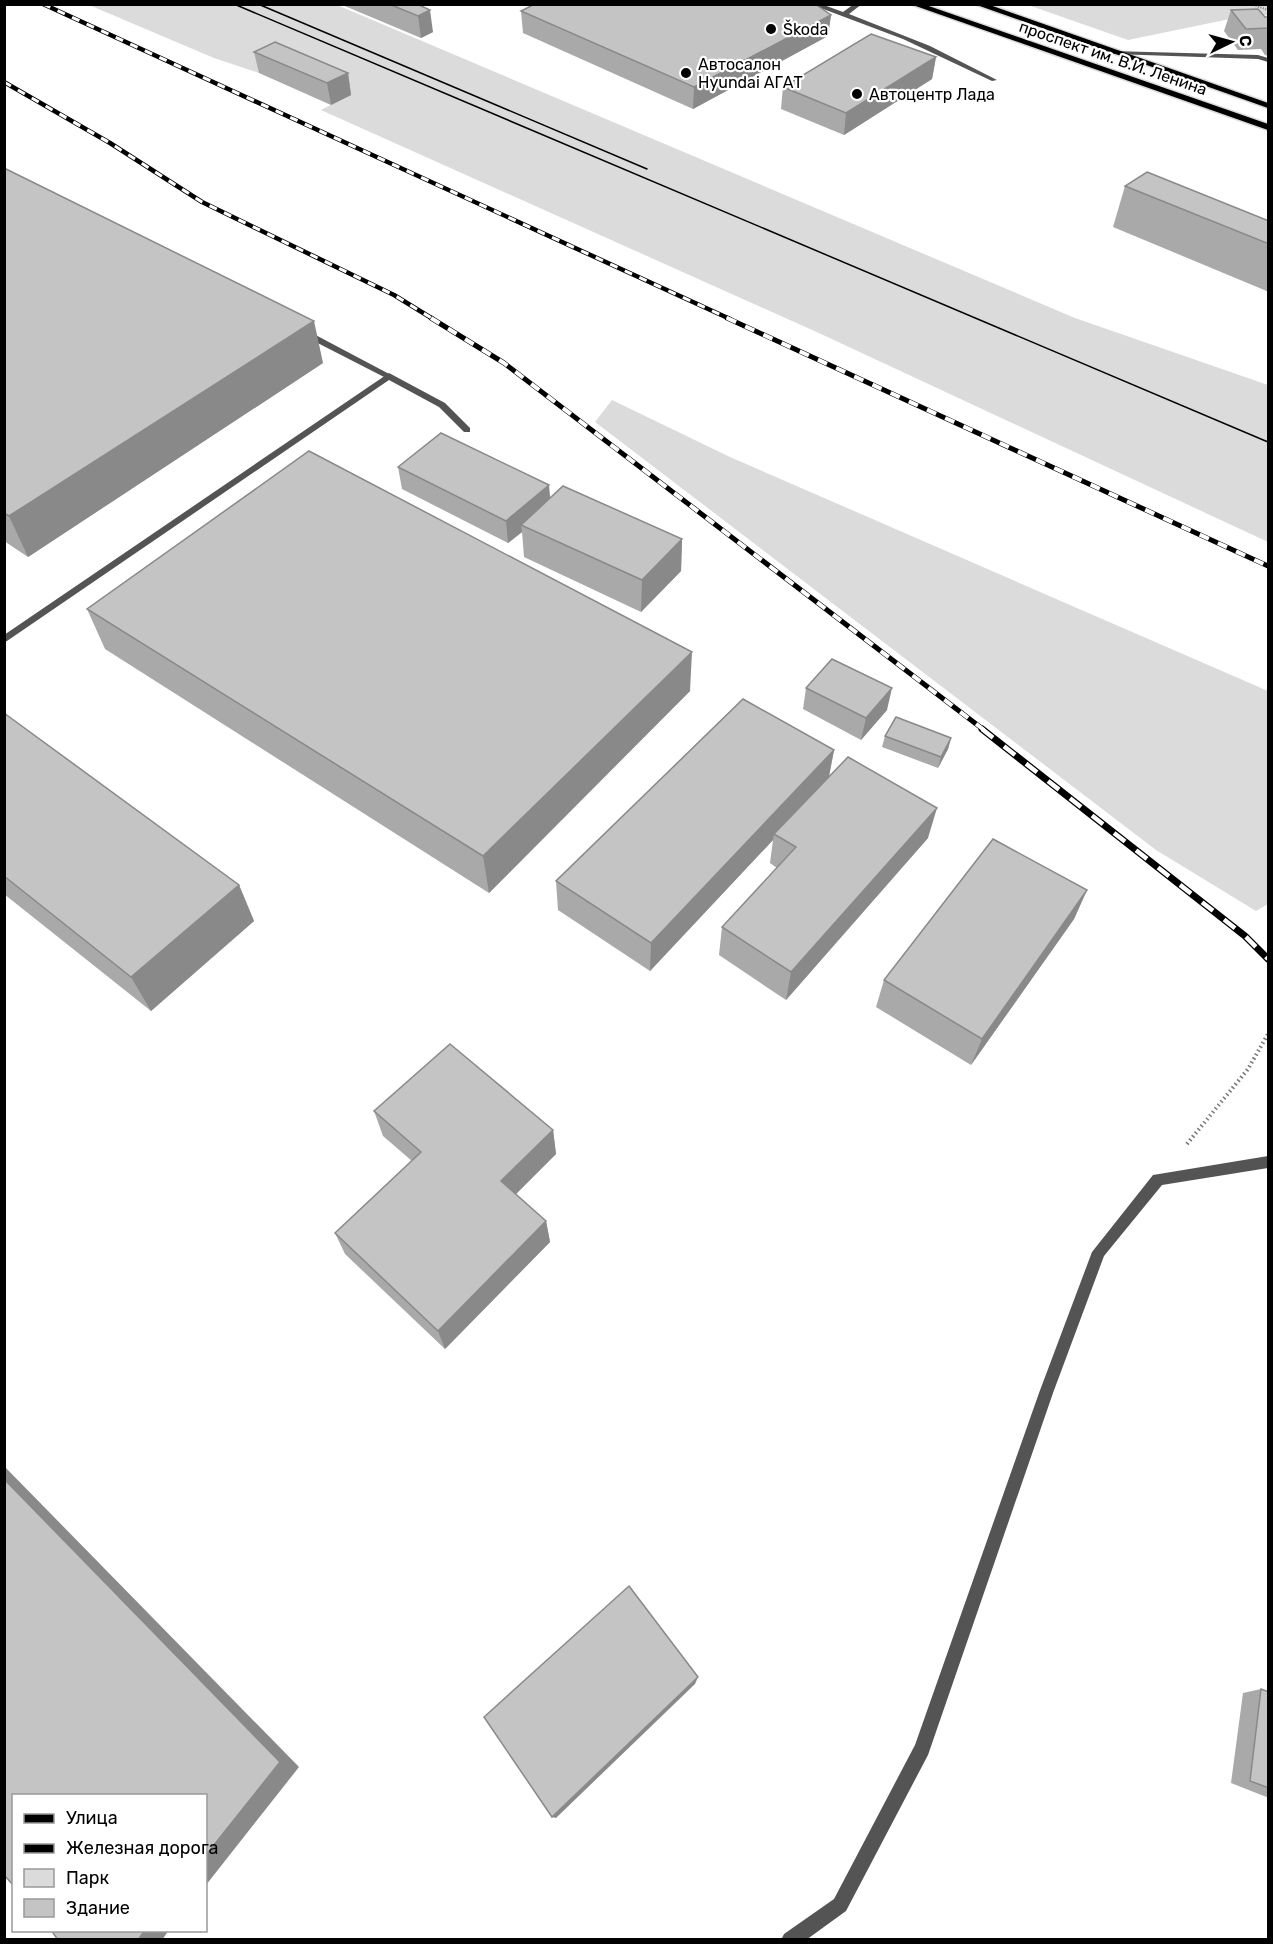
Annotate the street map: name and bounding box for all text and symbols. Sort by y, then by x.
north arrow [1201,12,1261,72]
street label: проспект им. В.И. Ленина [1017,17,1209,99]
place label: Škoda [783,19,828,39]
marker: Škoda [764,22,778,36]
text: С [1235,34,1255,47]
place label: Автосалон Hyundai АГАТ [698,55,803,92]
marker: Автосалон Hyundai АГАТ [679,66,693,80]
place label: Автоцентр Лада [869,85,995,104]
marker: Автоцентр Лада [850,87,864,101]
legend [12,1794,207,1932]
text: Улица [66,1807,118,1829]
text: Железная дорога [66,1837,219,1859]
text: Парк [66,1867,110,1889]
text: Здание [66,1897,130,1919]

